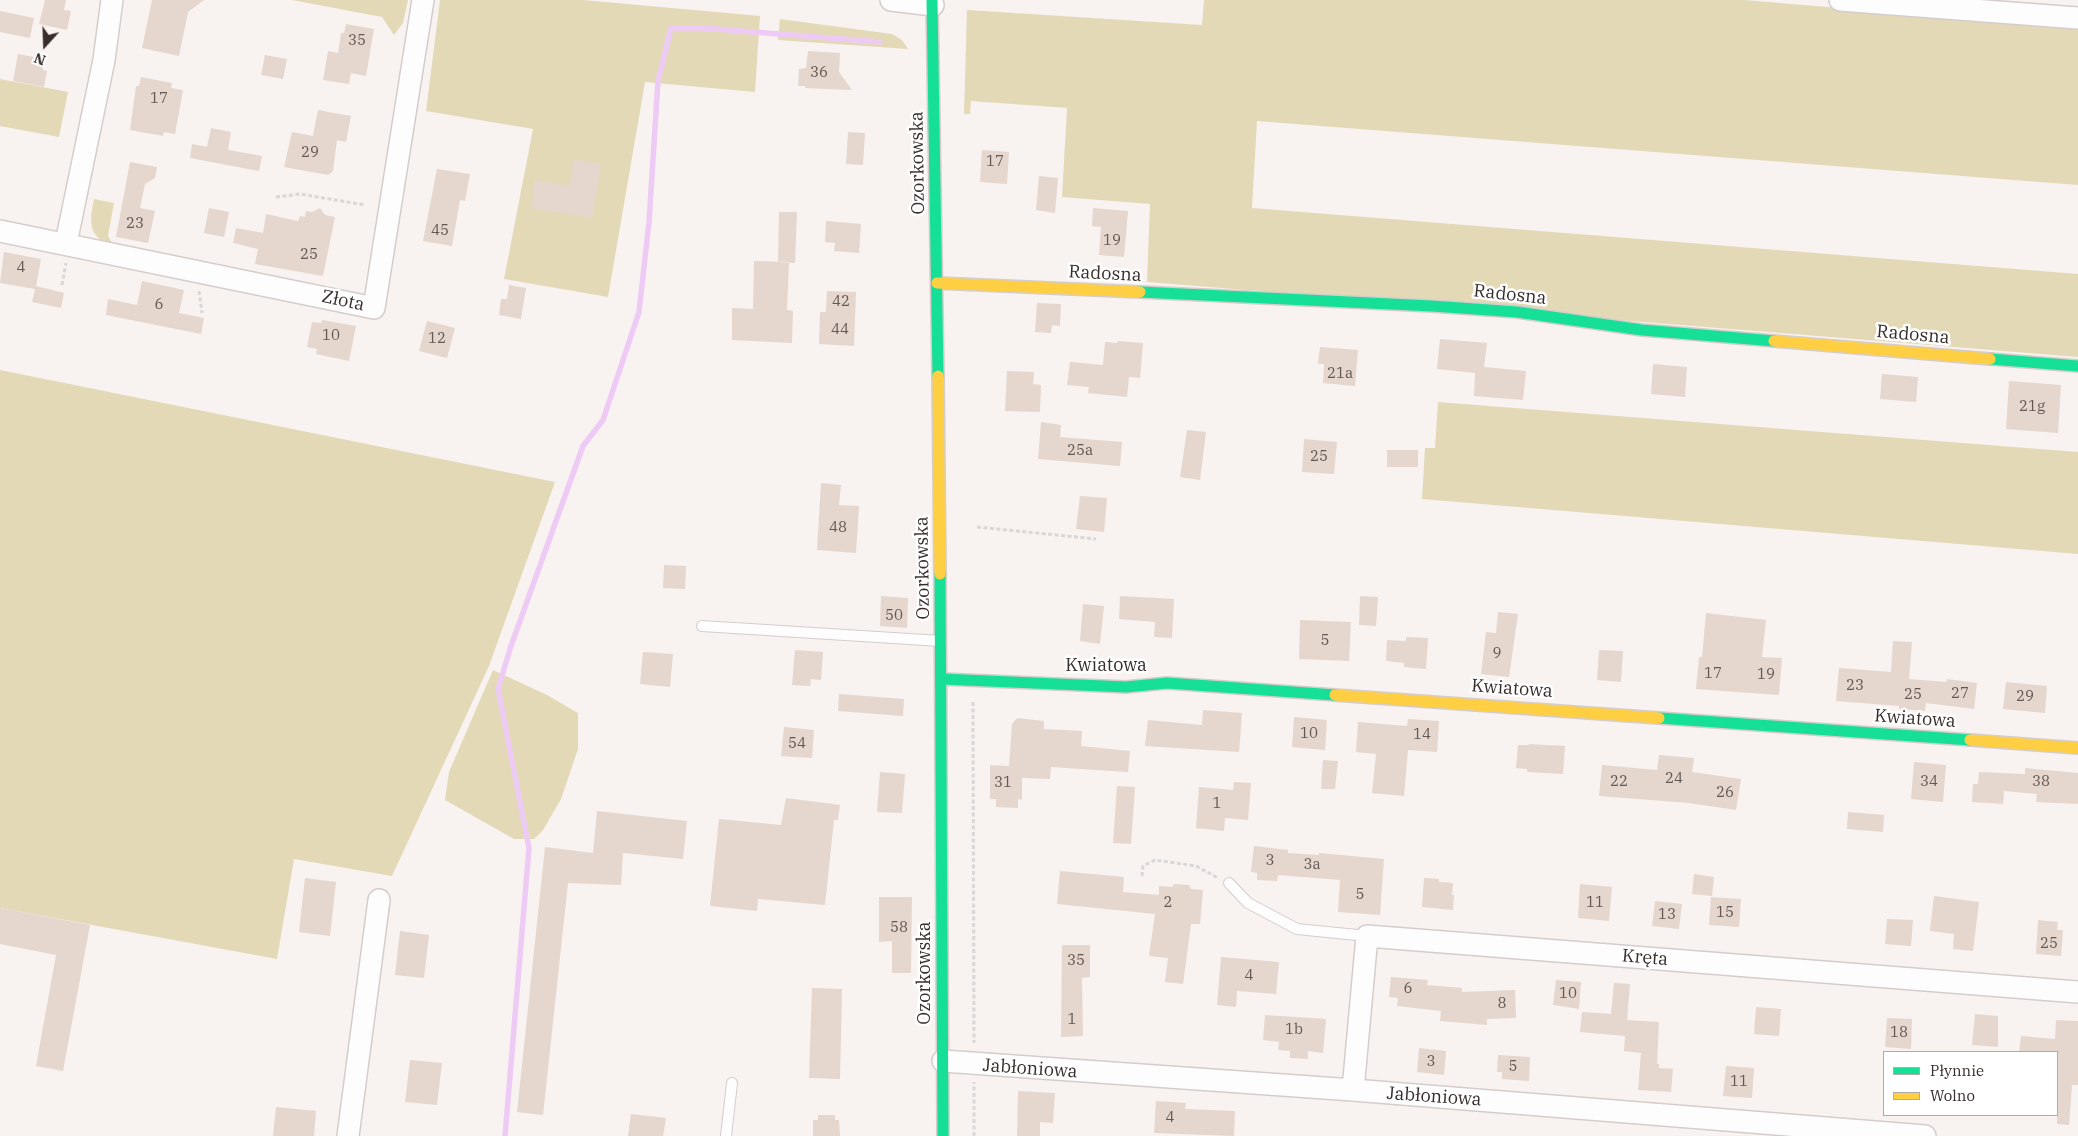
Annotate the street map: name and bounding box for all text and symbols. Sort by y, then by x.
north arrow [20,20,70,70]
house number: 35 [348,32,366,50]
text: N [32,49,48,69]
house number: 36 [810,64,828,82]
house number: 17 [150,90,168,108]
street label: Ozorkowska [906,111,930,215]
house number: 29 [301,144,319,162]
house number: 17 [986,153,1004,171]
house number: 23 [126,215,144,233]
house number: 45 [431,222,449,240]
house number: 19 [1103,232,1121,250]
house number: 25 [300,246,318,264]
house number: 4 [17,259,25,277]
street label: Radosna [1068,261,1142,287]
street label: Radosna [1473,280,1547,310]
street label: Złota [320,286,366,316]
house number: 42 [832,293,850,311]
house number: 6 [155,296,163,314]
house number: 44 [831,321,849,339]
street label: Radosna [1876,321,1950,349]
house number: 10 [322,327,340,345]
house number: 12 [428,330,446,348]
house number: 21a [1327,365,1353,383]
house number: 21g [2019,398,2045,416]
house number: 25a [1067,442,1093,460]
house number: 25 [1310,448,1328,466]
street label: Ozorkowska [911,516,935,620]
house number: 48 [829,519,847,537]
house number: 50 [885,607,903,625]
house number: 5 [1321,632,1329,650]
house number: 9 [1493,645,1501,663]
street label: Kwiatowa [1065,655,1147,677]
house number: 17 [1704,665,1722,683]
house number: 19 [1757,666,1775,684]
street label: Kwiatowa [1470,675,1554,703]
house number: 23 [1846,677,1864,695]
house number: 27 [1951,685,1969,703]
house number: 25 [1904,686,1922,704]
house number: 29 [2016,688,2034,706]
street label: Kwiatowa [1873,705,1957,733]
house number: 10 [1300,725,1318,743]
house number: 14 [1413,726,1431,744]
house number: 54 [788,735,806,753]
house number: 24 [1665,770,1683,788]
house number: 22 [1610,773,1628,791]
house number: 34 [1920,773,1938,791]
house number: 38 [2032,773,2050,791]
house number: 31 [994,774,1012,792]
house number: 26 [1716,784,1734,802]
house number: 1 [1213,795,1221,813]
house number: 3 [1266,852,1274,870]
house number: 3a [1303,856,1321,874]
house number: 5 [1356,886,1364,904]
house number: 2 [1164,894,1172,912]
house number: 11 [1586,894,1604,912]
house number: 15 [1716,904,1734,922]
house number: 13 [1658,906,1676,924]
house number: 58 [890,919,908,937]
street label: Ozorkowska [914,921,936,1025]
house number: 25 [2040,935,2058,953]
street label: Kręta [1621,945,1669,971]
house number: 35 [1067,952,1085,970]
house number: 4 [1245,967,1253,985]
house number: 6 [1404,980,1412,998]
house number: 10 [1559,985,1577,1003]
house number: 8 [1498,995,1506,1013]
house number: 1 [1068,1011,1076,1029]
house number: 1b [1285,1021,1303,1039]
house number: 18 [1890,1024,1908,1042]
legend [1883,1051,2058,1116]
house number: 3 [1427,1053,1435,1071]
street label: Jabłoniowa [982,1055,1078,1083]
house number: 5 [1509,1058,1517,1076]
text: Płynnie [1930,1061,1984,1080]
house number: 11 [1730,1073,1748,1091]
street label: Jabłoniowa [1386,1083,1482,1111]
text: Wolno [1930,1086,1975,1105]
house number: 4 [1166,1109,1174,1127]

